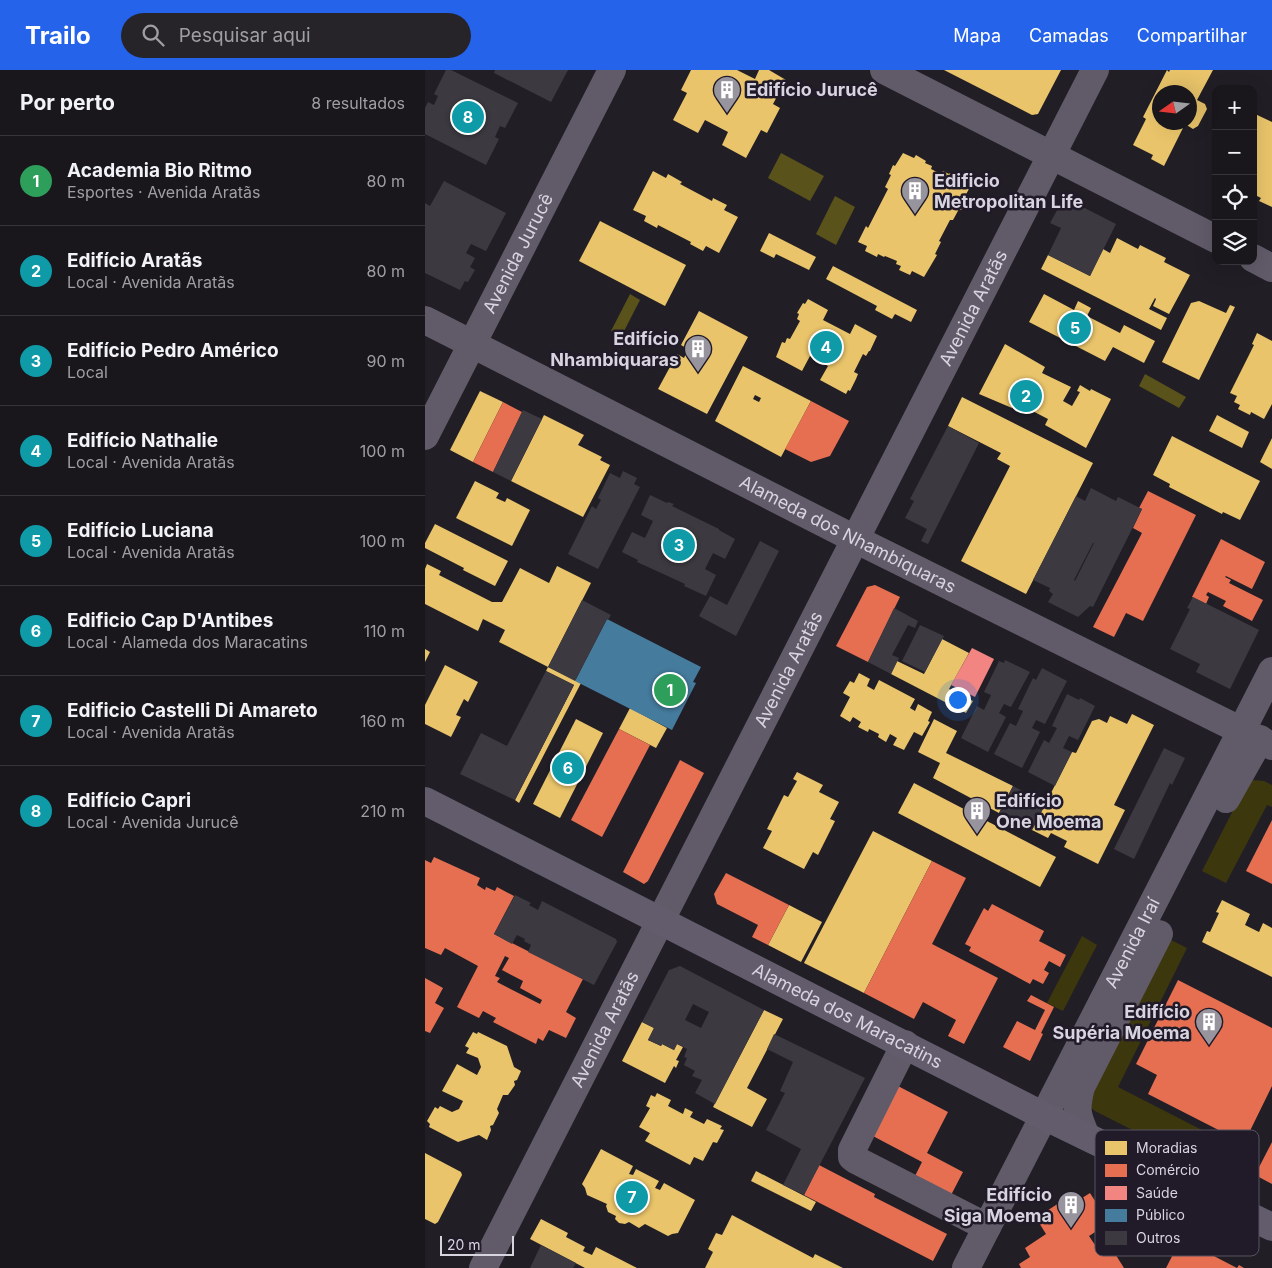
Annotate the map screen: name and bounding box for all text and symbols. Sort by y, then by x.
search box [121,13,471,58]
text: Trailo [25,21,91,50]
icon: search [139,21,167,49]
text: Pesquisar aqui [179,24,311,47]
text: Mapa [953,25,1001,46]
text: Camadas [1029,25,1109,46]
text: Compartilhar [1137,25,1247,46]
building icon: Edifício Jurucê [712,75,742,114]
place label: Edifício Jurucê [746,79,878,100]
north arrow [1152,85,1197,130]
map controls [1212,85,1257,265]
button: + [1212,85,1257,130]
text: Por perto [20,90,115,115]
text: 8 resultados [311,93,405,113]
pin: 8 [452,98,484,136]
button: − [1212,130,1257,175]
text: Academia Bio Ritmo [67,159,252,182]
place label: Edificio Metropolitan Life [934,170,1084,212]
text: 1 [33,171,39,191]
text: 80 m [366,171,405,191]
button: locate [1212,175,1257,220]
building icon: Edificio Metropolitan Life [900,176,930,215]
text: Esportes · Avenida Aratãs [67,182,261,202]
street label: Avenida Jurucê [478,190,557,317]
button: layers [1212,220,1257,265]
street label: Avenida Aratãs [935,246,1011,369]
text: Edifício Aratãs [67,249,202,272]
text: 2 [31,261,41,281]
text: 80 m [366,261,405,281]
text: Local · Avenida Aratãs [67,272,235,292]
pin: 5 [1059,309,1091,347]
place label: Edifício Nhambiquaras [550,328,679,370]
pin: 4 [810,328,842,366]
building icon: Edifício Nhambiquaras [683,334,713,373]
text: Edifício Pedro Américo [67,339,279,362]
text: 3 [31,351,41,371]
text: 90 m [366,351,405,371]
text: Local [67,362,108,382]
pin: 2 [1010,377,1042,415]
text: Edifício Nathalie [67,429,218,452]
text: 4 [31,441,41,461]
text: 100 m [360,441,405,461]
text: Local · Avenida Aratãs [67,452,235,472]
street label: Alameda dos Nhambiquaras [736,471,959,597]
text: Edifício Luciana [67,519,214,542]
pin: 3 [663,526,695,564]
text: 5 [31,531,41,551]
text: 100 m [360,531,405,551]
text: Local · Avenida Aratãs [67,542,235,562]
street label: Avenida Aratãs [750,608,827,731]
text: Edificio Cap D'Antibes [67,609,273,632]
text: 6 [31,621,41,641]
text: 110 m [363,621,405,641]
text: Local · Alameda dos Maracatins [67,632,308,652]
pin: 1 [654,671,686,709]
your location [945,687,971,713]
text: Edificio Castelli Di Amareto [67,699,318,722]
text: 7 [31,711,41,731]
text: 160 m [360,711,405,731]
text: Local · Avenida Aratãs [67,722,235,742]
pin: 6 [552,749,584,787]
text: Edifício Capri [67,789,191,812]
place label: Edifício One Moema [996,790,1101,832]
building icon: Edifício One Moema [962,796,992,835]
text: 8 [31,801,41,821]
text: 210 m [360,801,405,821]
text: Local · Avenida Jurucê [67,812,239,832]
street label: Avenida Iraí [1100,894,1164,992]
street label: Alameda dos Maracatins [749,959,946,1073]
street label: Avenida Aratãs [566,968,643,1091]
place label: Edifício Supéria Moema [1052,1001,1190,1043]
building icon: Edifício Supéria Moema [1194,1007,1224,1046]
legend [1095,1130,1259,1256]
text: Moradias [1136,1139,1197,1156]
text: Comércio [1136,1161,1200,1178]
pin: 7 [616,1178,648,1216]
place label: Edifício Siga Moema [944,1184,1052,1226]
text: Saúde [1136,1184,1178,1201]
building icon: Edifício Siga Moema [1056,1190,1086,1229]
text: Público [1136,1206,1185,1223]
text: Outros [1136,1229,1180,1246]
scale bar [440,1233,514,1256]
text: 20 m [447,1236,481,1253]

